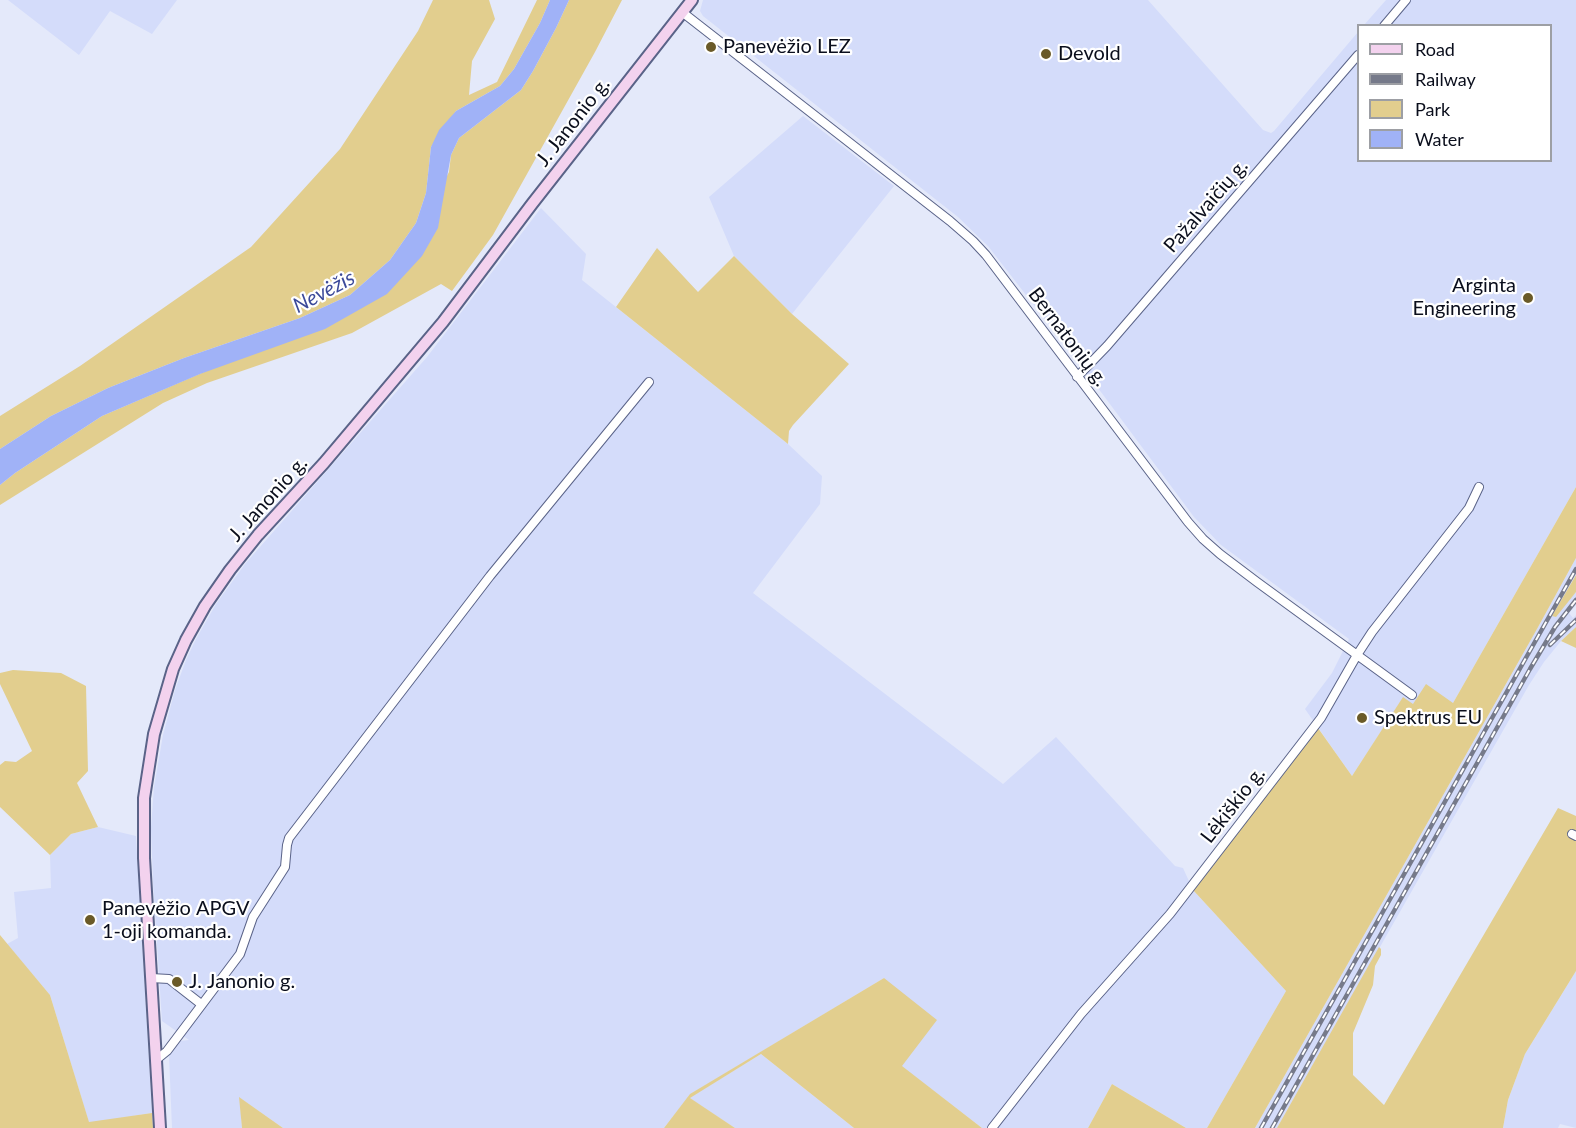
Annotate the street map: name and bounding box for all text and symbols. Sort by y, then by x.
legend [1357,24,1552,162]
place label: Panevėžio LEZ [723,35,851,59]
text: Road [1415,38,1455,60]
marker: Panevėžio LEZ [704,40,718,54]
place label: Devold [1058,42,1121,66]
marker: Devold [1039,47,1053,61]
text: Railway [1415,68,1476,90]
street label: J. Janonio g. [531,73,615,171]
text: Park [1415,98,1450,120]
text: Water [1415,128,1464,150]
street label: Pažalvaičių g. [1159,154,1253,258]
water label: Nevėžis [289,265,359,319]
place label: Arginta Engineering [1412,274,1516,321]
street label: Bernatonių g. [1023,283,1113,391]
marker: Arginta Engineering [1521,291,1535,305]
street label: J. Janonio g. [224,452,312,546]
place label: Spektrus EU [1374,706,1482,730]
marker: Spektrus EU [1355,711,1369,725]
street label: Lėkiškio g. [1196,762,1270,848]
place label: Panevėžio APGV 1-oji komanda. [102,897,249,944]
marker: Panevėžio APGV 1-oji komanda. [83,913,97,927]
place label: J. Janonio g. [189,970,295,994]
marker: J. Janonio g. [170,975,184,989]

